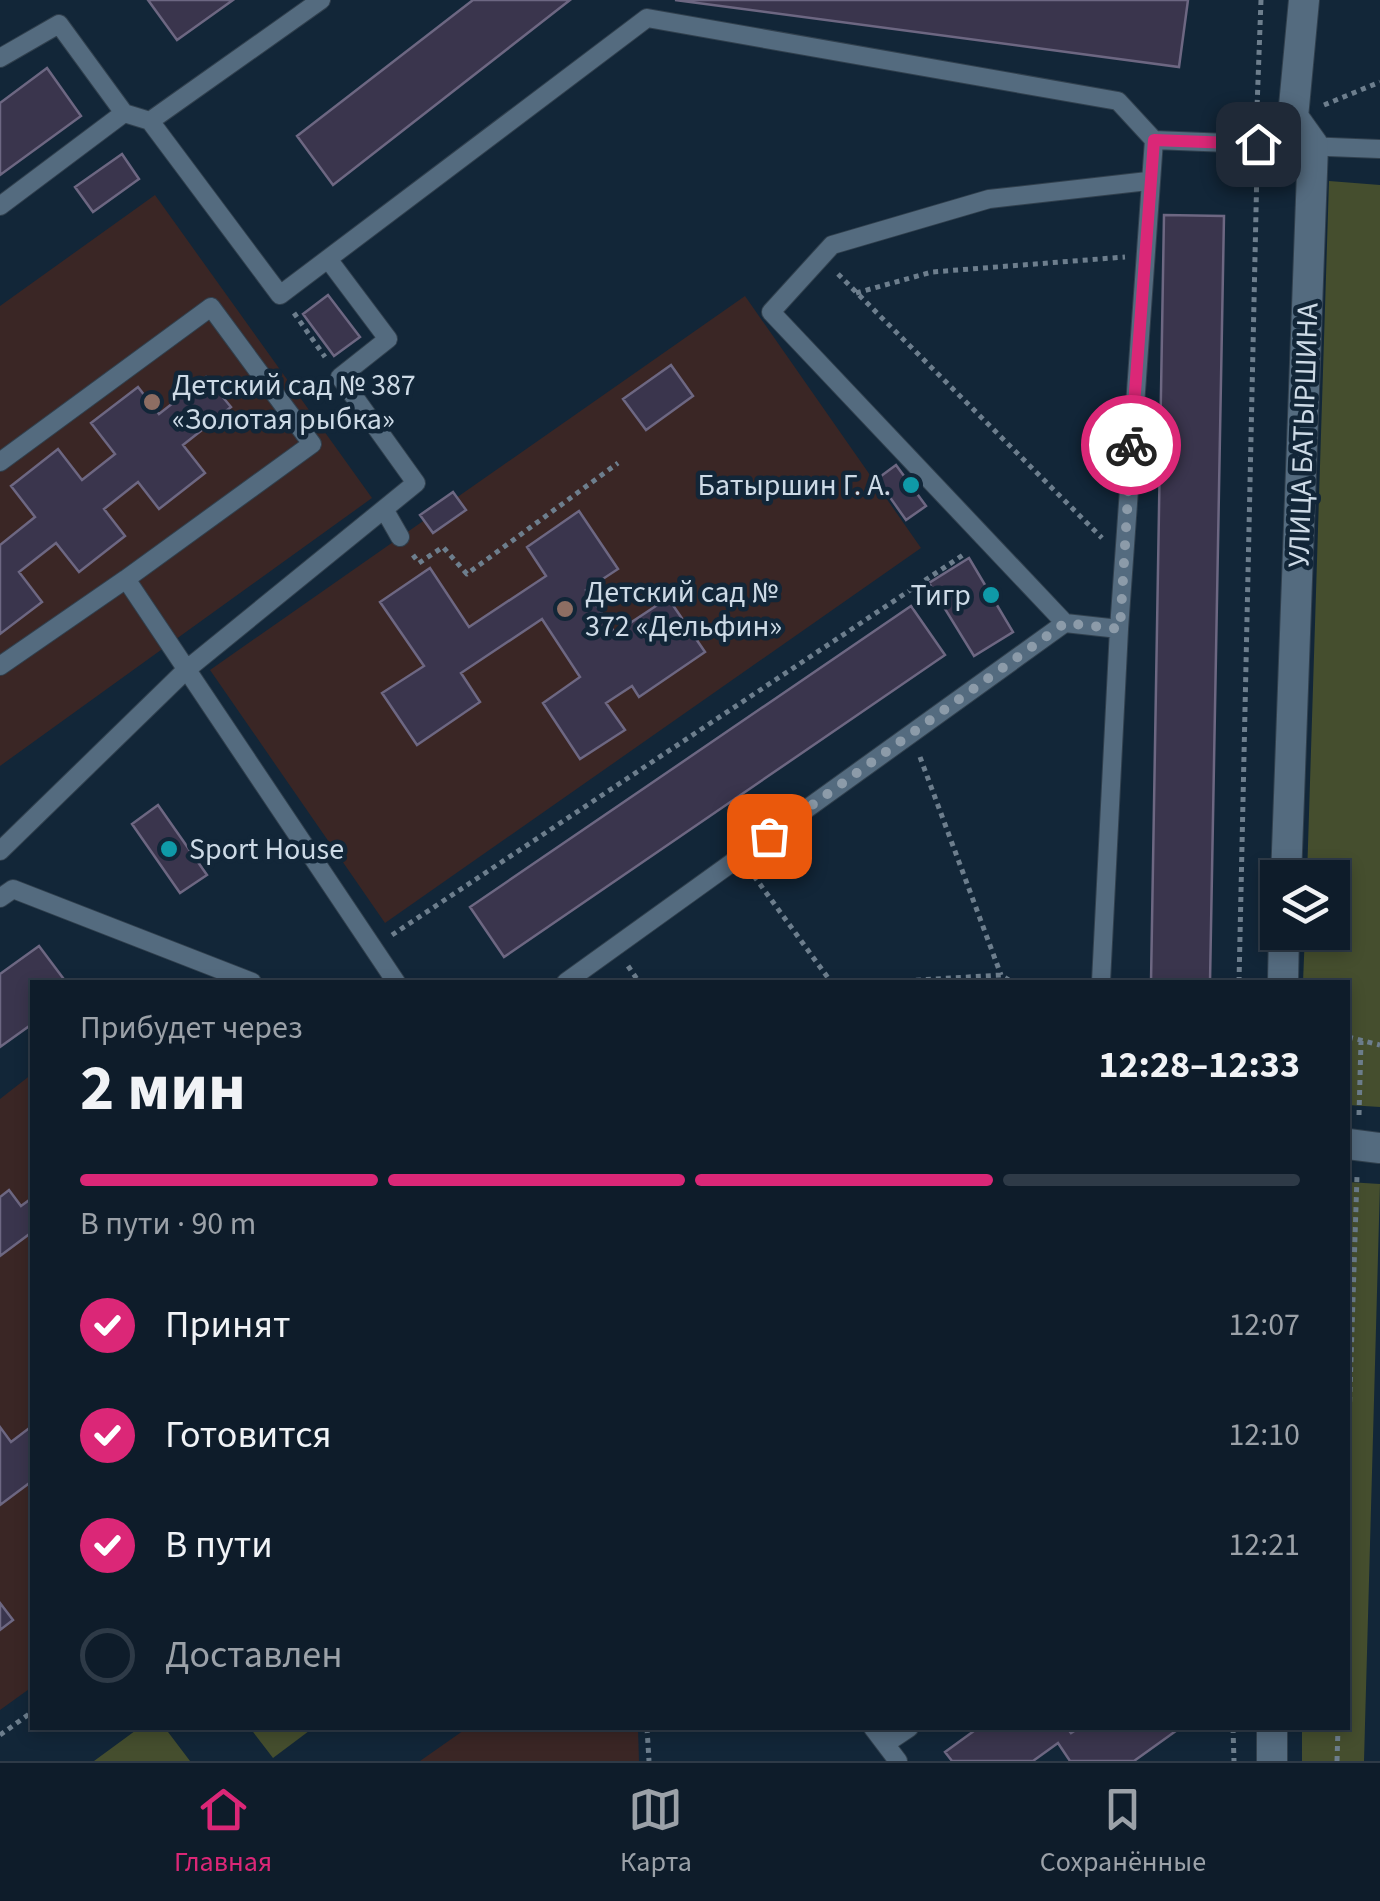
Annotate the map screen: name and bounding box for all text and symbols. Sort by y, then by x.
pin [1216,102,1301,187]
icon: home [1231,117,1286,172]
street label: УЛИЦА БАТЫРШИНА [1277,301,1330,568]
place label: Детский сад № 387 «Золотая рыбка» [172,364,416,441]
marker: Детский сад № 387 «Золотая рыбка» [141,391,163,413]
courier [1081,395,1181,495]
icon: bike [1104,418,1159,473]
place label: Батыршин Г. А. [698,464,891,507]
marker: Батыршин Г. А. [900,474,922,496]
place label: Детский сад № 372 «Дельфин» [585,571,782,648]
place label: Тигр [910,574,971,617]
marker: Тигр [980,584,1002,606]
marker: Детский сад № 372 «Дельфин» [554,598,576,620]
pin [727,794,812,879]
icon: bag [742,809,797,864]
place label: Sport House [189,828,344,871]
marker: Sport House [158,838,180,860]
map controls [1260,860,1350,950]
button: layers [1260,860,1350,950]
text: Прибудет через [80,1005,303,1051]
text: 12:28–12:33 [1098,1038,1300,1092]
text: 2 мин [80,1042,246,1135]
text: В пути · 90 m [80,1201,256,1247]
icon: check [80,1298,135,1353]
text: Принят [165,1298,290,1352]
text: 12:07 [1228,1302,1300,1348]
icon: check [80,1408,135,1463]
text: Готовится [165,1408,332,1462]
text: 12:10 [1228,1412,1300,1458]
icon: check [80,1518,135,1573]
text: В пути [165,1518,273,1572]
text: 12:21 [1228,1522,1300,1568]
text: Доставлен [165,1628,343,1682]
tab: Главная [174,1782,272,1882]
tab: Карта [620,1782,692,1882]
tab: Сохранённые [1040,1782,1206,1882]

